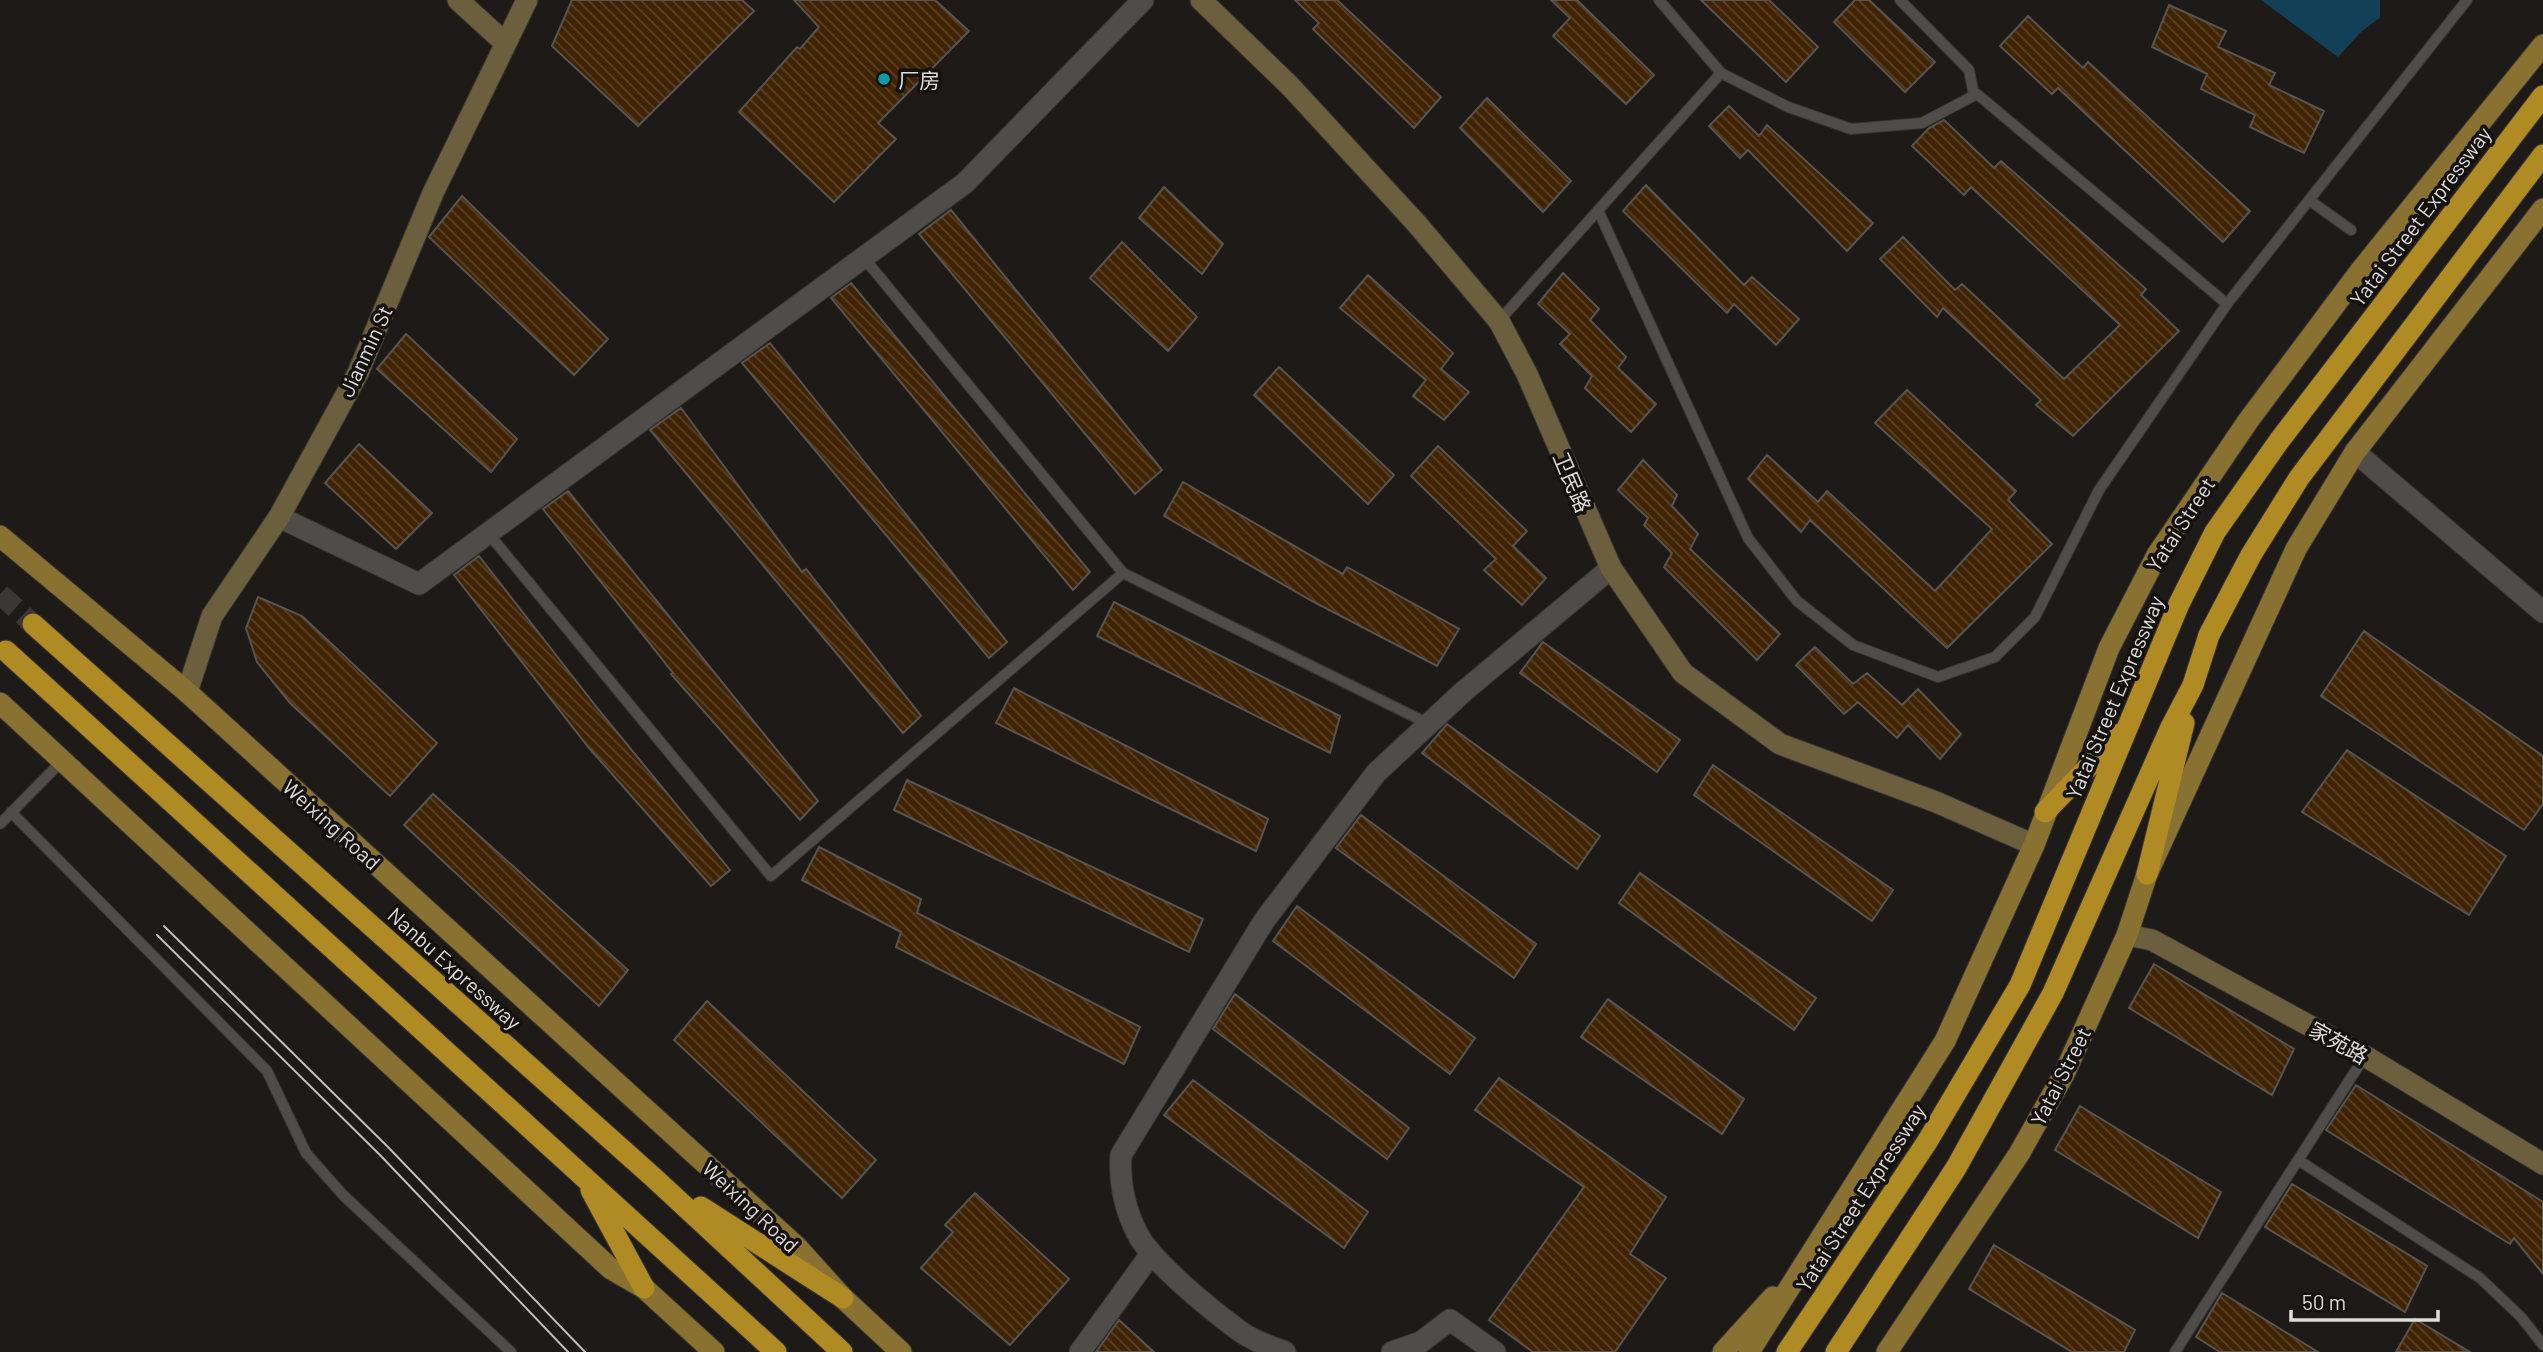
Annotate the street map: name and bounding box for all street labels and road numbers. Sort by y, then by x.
street label: Yatai Street Expressway [2344,121,2496,311]
street label: Jianmin St [333,301,397,401]
street label: 卫民路 [1549,448,1597,516]
street label: Yatai Street [2140,472,2220,576]
street label: Yatai Street Expressway [2060,591,2168,802]
street label: Weixing Road [278,774,386,874]
street label: Nanbu Expressway [383,902,527,1035]
street label: 家苑路 [2305,1016,2373,1068]
street label: Yatai Street [2025,1023,2095,1129]
street label: Yatai Street Expressway [1790,1098,1930,1295]
street label: Weixing Road [698,1155,804,1257]

